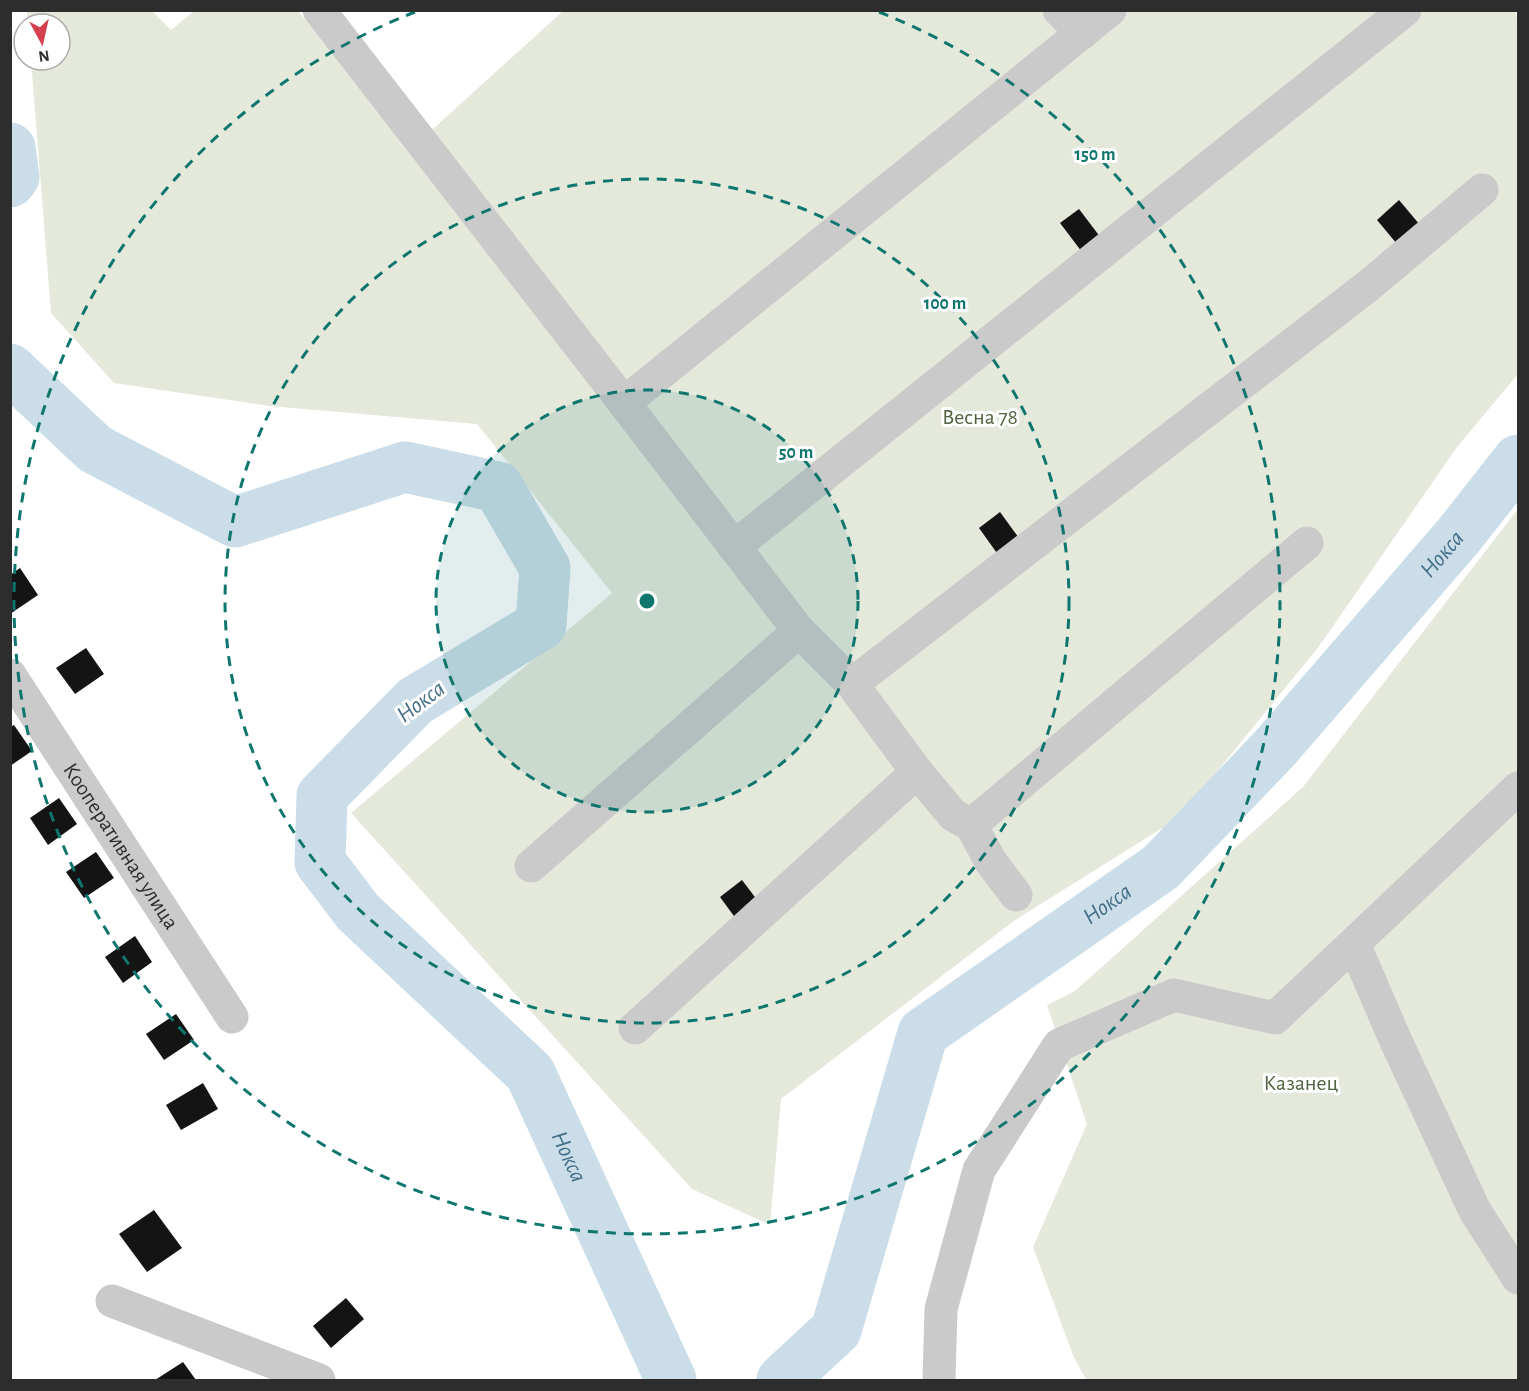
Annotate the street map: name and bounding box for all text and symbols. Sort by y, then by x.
north arrow [12,12,72,72]
text: N [37,47,51,65]
text: 150 m [1075,146,1115,164]
text: 100 m [924,295,966,313]
park label: Весна 78 [942,406,1018,428]
text: 50 m [779,444,813,462]
water label: Нокса [1416,526,1469,582]
centre of rings [637,591,657,611]
water label: Нокса [393,676,449,728]
street label: Кооперативная улица [59,759,183,933]
water label: Нокса [1079,879,1136,929]
park label: Казанец [1264,1072,1339,1094]
water label: Нокса [547,1128,591,1186]

